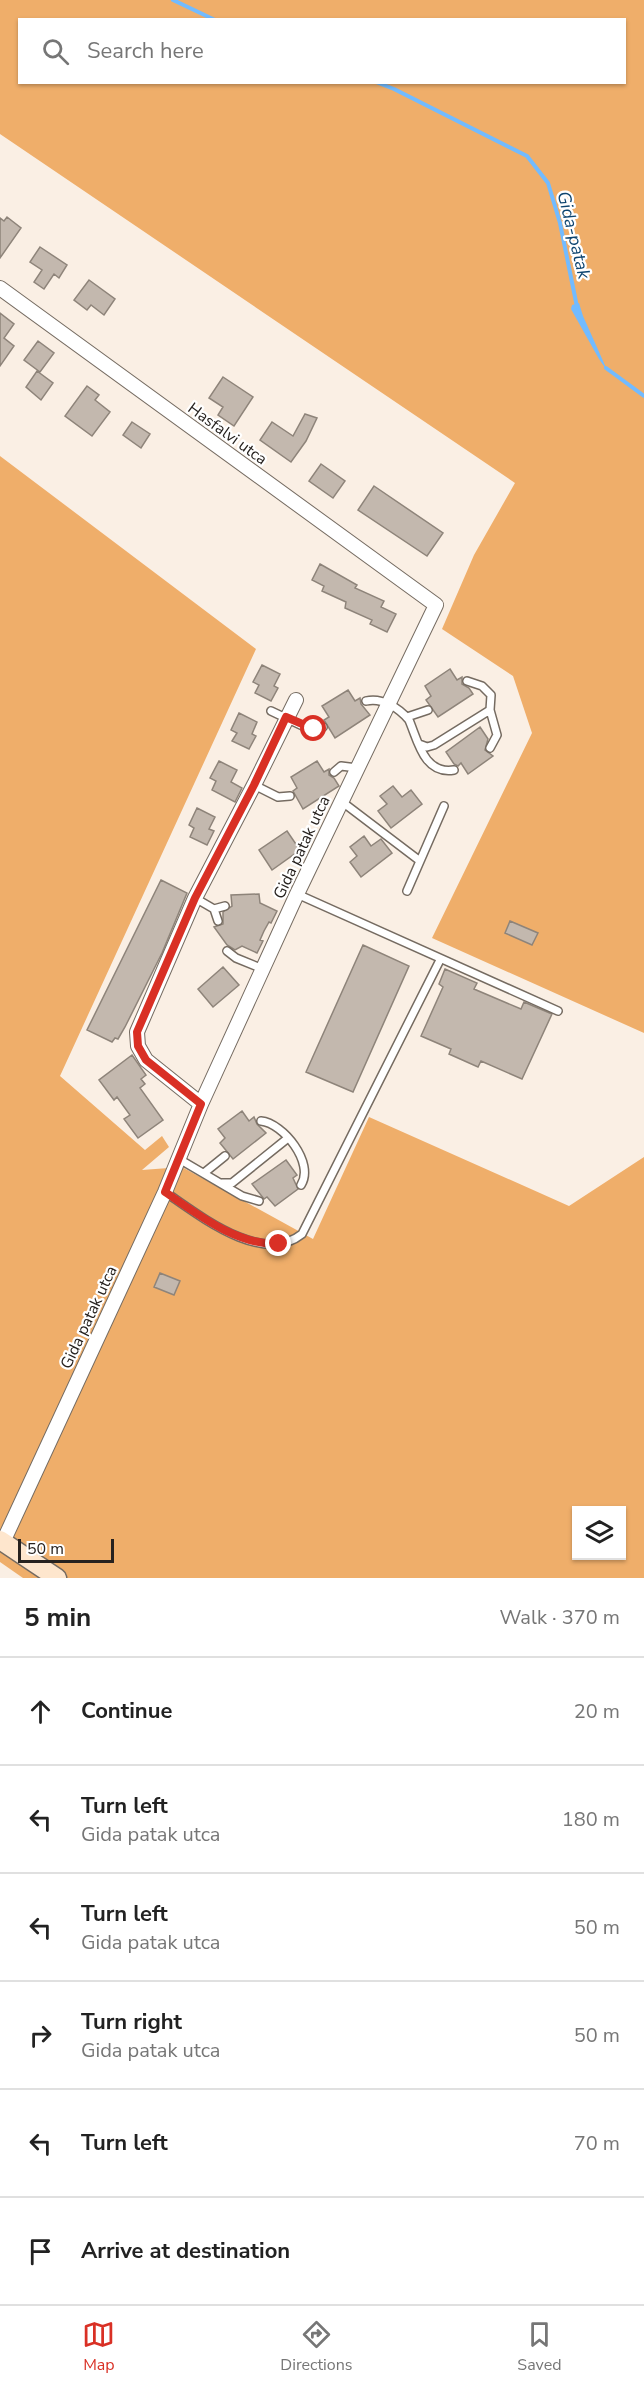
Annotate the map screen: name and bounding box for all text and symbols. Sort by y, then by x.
search box [18,18,626,84]
icon: search [39,35,72,68]
text: Search here [87,36,204,66]
water label: Gida-patak [551,189,597,282]
street label: Hasfalvi utca [183,398,272,470]
route start [300,715,326,741]
street label: Gida patak utca [268,792,335,903]
route end [265,1230,291,1256]
street label: Gida patak utca [55,1262,122,1373]
map controls [572,1506,626,1560]
button: layers [572,1506,626,1560]
scale bar [18,1536,114,1564]
text: 50 m [27,1538,64,1560]
text: 5 min [24,1600,91,1635]
text: Walk · 370 m [500,1604,620,1631]
icon: ahead [24,1695,57,1728]
text: Continue [81,1696,172,1726]
text: 20 m [574,1698,620,1725]
text: Turn left [81,1791,168,1821]
icon: left [24,1803,57,1836]
text: 180 m [562,1806,620,1833]
text: Gida patak utca [81,1821,220,1848]
text: Turn left [81,1899,168,1929]
icon: left [24,1911,57,1944]
text: 50 m [574,1914,620,1941]
text: Gida patak utca [81,1929,220,1956]
text: Turn right [81,2007,182,2037]
icon: right [24,2019,57,2052]
text: 50 m [574,2022,620,2049]
text: Gida patak utca [81,2037,220,2064]
icon: left [24,2127,57,2160]
text: Turn left [81,2128,168,2158]
text: 70 m [574,2130,620,2157]
icon: arrive [24,2235,57,2268]
text: Arrive at destination [81,2236,290,2266]
tab: Map [82,2318,115,2376]
tab: Directions [280,2318,352,2376]
tab: Saved [517,2318,562,2376]

